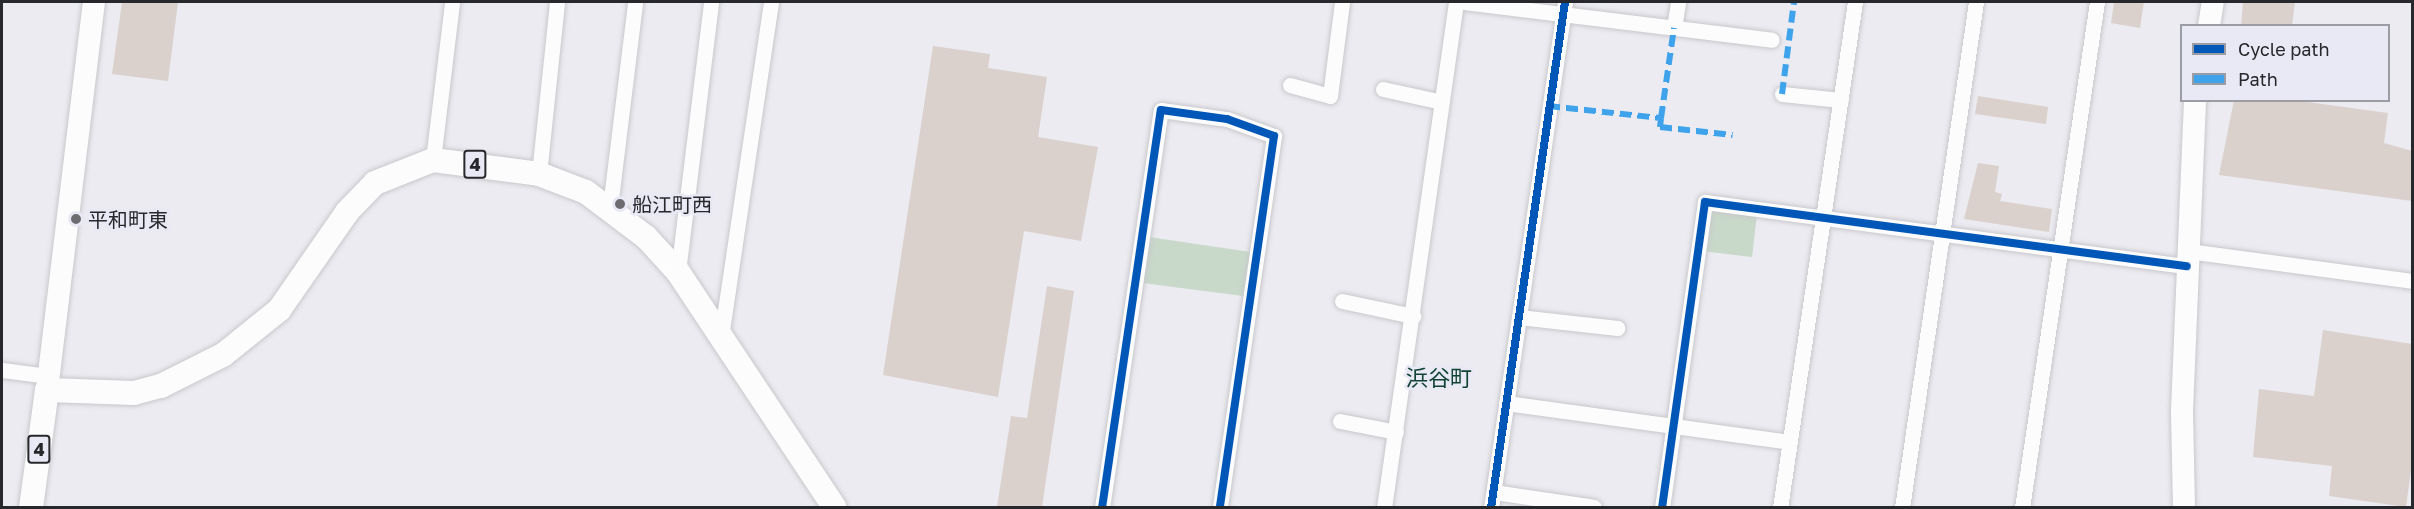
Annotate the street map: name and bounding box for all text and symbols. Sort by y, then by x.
legend [2180,24,2390,102]
text: Cycle path [2238,38,2330,60]
text: Path [2238,68,2278,90]
road number: 4 [463,149,487,179]
place label: 船江町西 [632,192,712,216]
marker: 船江町西 [613,197,627,211]
place label: 平和町東 [88,207,168,231]
marker: 平和町東 [69,212,83,226]
district label: 浜谷町 [1406,365,1472,391]
road number: 4 [27,434,51,464]

